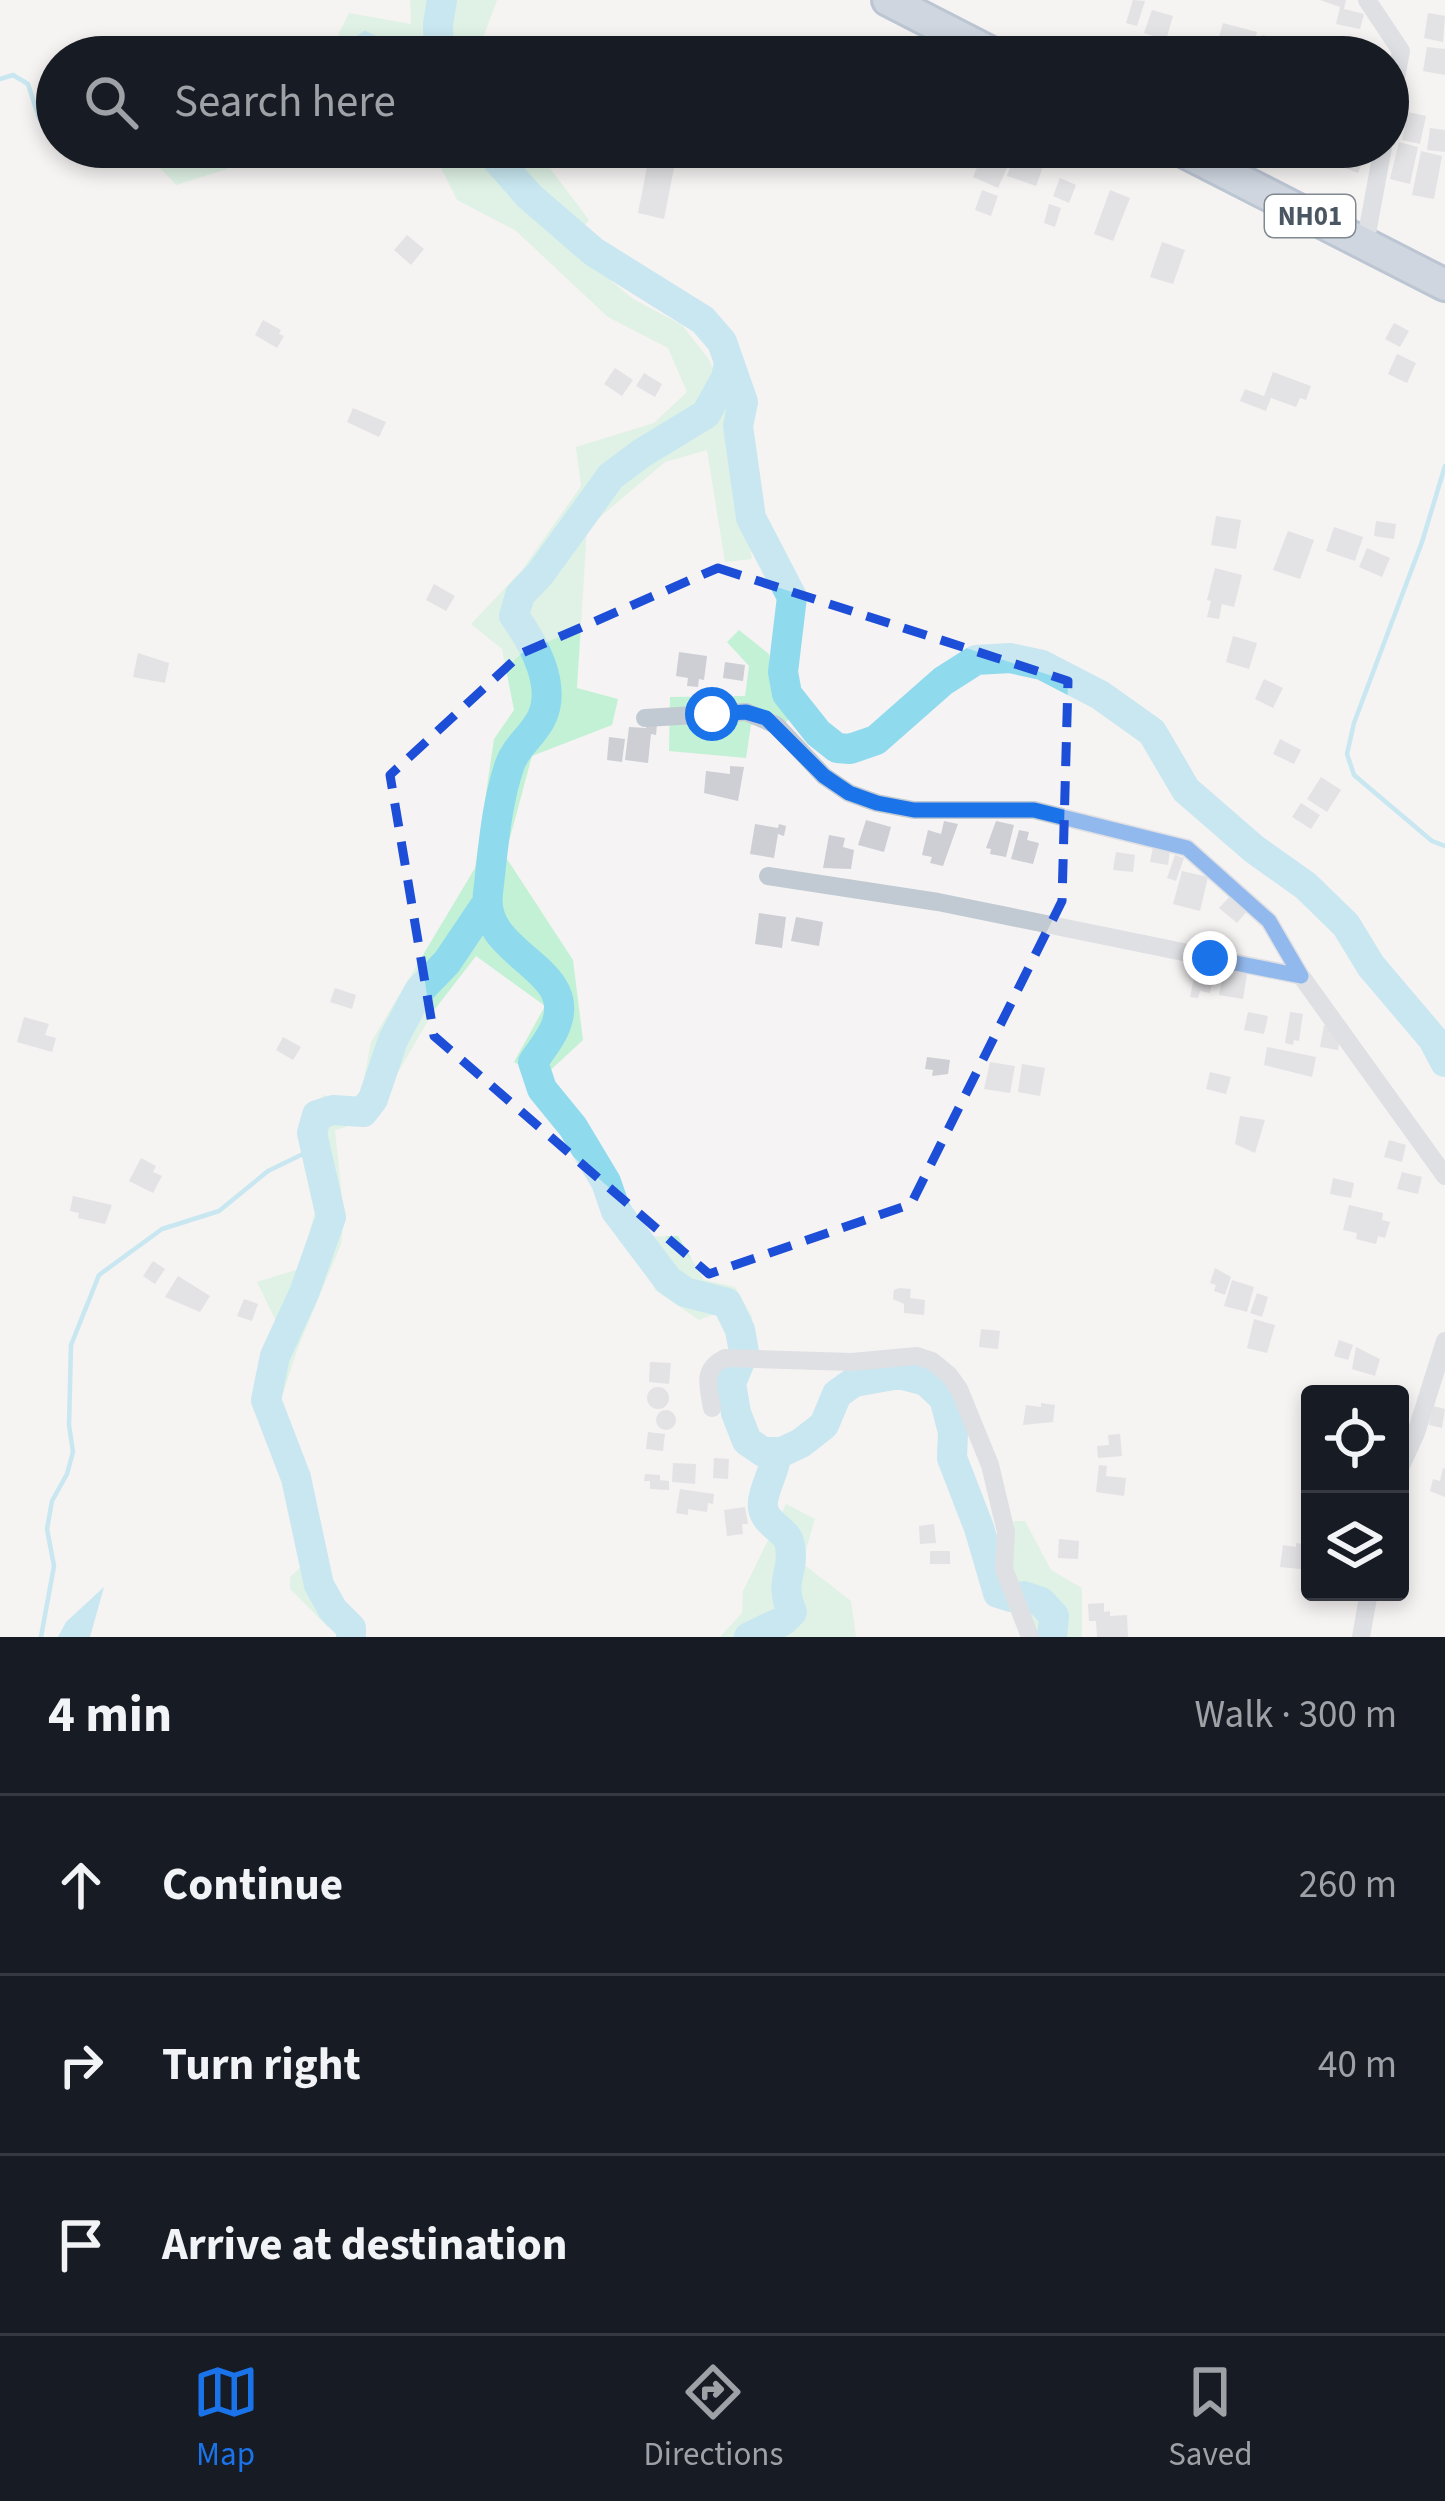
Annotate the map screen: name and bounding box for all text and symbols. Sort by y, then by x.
search box [36,36,1409,168]
icon: search [78,69,144,135]
text: Search here [174,70,396,134]
road number: NH01 [1265,195,1355,237]
route start [685,687,739,741]
route end [1183,931,1237,985]
map controls [1301,1385,1409,1601]
button: locate [1301,1385,1409,1493]
button: layers [1301,1493,1409,1601]
text: 4 min [48,1679,172,1751]
text: Walk · 300 m [1194,1687,1397,1743]
icon: ahead [48,1852,114,1918]
text: Continue [162,1853,343,1917]
text: 260 m [1299,1857,1397,1913]
icon: right [48,2032,114,2098]
text: Turn right [162,2033,361,2097]
text: 40 m [1318,2037,1397,2093]
icon: arrive [48,2212,114,2278]
text: Arrive at destination [162,2213,567,2277]
tab: Map [193,2359,259,2478]
tab: Directions [644,2359,783,2478]
tab: Saved [1168,2359,1252,2478]

